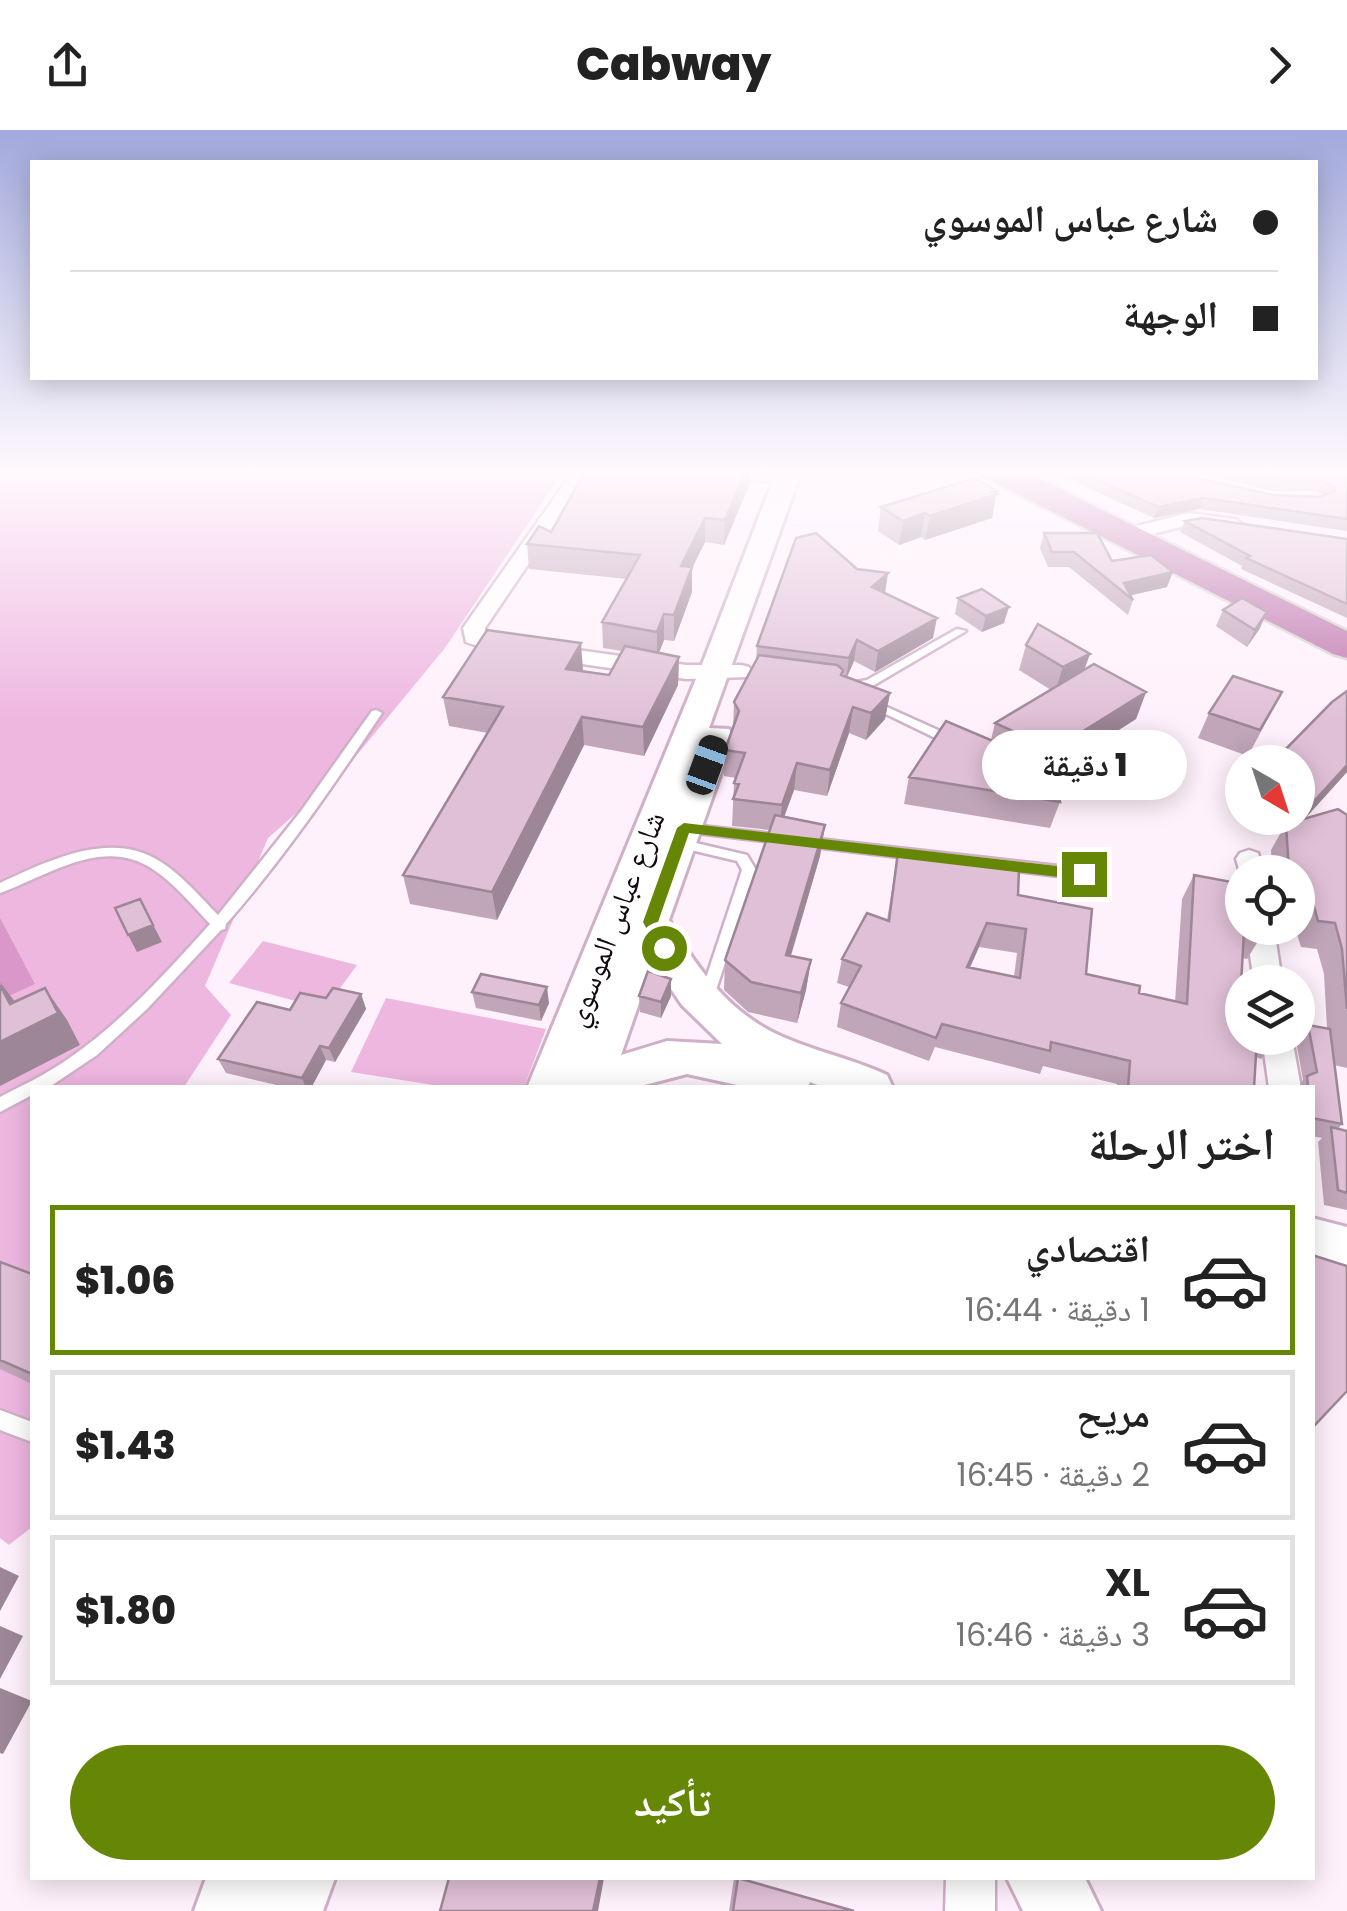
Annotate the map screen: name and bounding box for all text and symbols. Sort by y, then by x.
text: Cabway [576,33,771,96]
icon: share [40,38,95,93]
icon: forward [1252,38,1307,93]
text: شارع عباس الموسوي [922,192,1218,245]
text: الوجهة [1123,288,1218,341]
callout: 1 دقيقة [982,729,1186,799]
car [683,732,731,798]
text: 1 دقيقة [1042,742,1127,787]
north arrow [1225,745,1315,835]
map controls [1225,745,1315,1055]
street label: شارع عباس الموسوي [554,805,678,1034]
route end [1062,852,1107,897]
button: locate [1225,855,1315,945]
route start [642,926,687,971]
button: layers [1225,965,1315,1055]
text: اختر الرحلة [1088,1113,1275,1176]
text: اقتصادي [1026,1222,1150,1275]
icon: car [1180,1235,1270,1325]
text: $1.06 [75,1254,175,1307]
text: 1 دقيقة · 16:44 [965,1287,1150,1332]
text: مريح [1076,1387,1150,1440]
icon: car [1180,1400,1270,1490]
text: $1.43 [75,1419,176,1472]
text: 2 دقيقة · 16:45 [957,1452,1150,1497]
text: XL [1105,1556,1150,1609]
icon: car [1180,1565,1270,1655]
text: $1.80 [75,1584,176,1637]
text: 3 دقيقة · 16:46 [956,1612,1150,1657]
button: تأكيد [70,1745,1275,1860]

